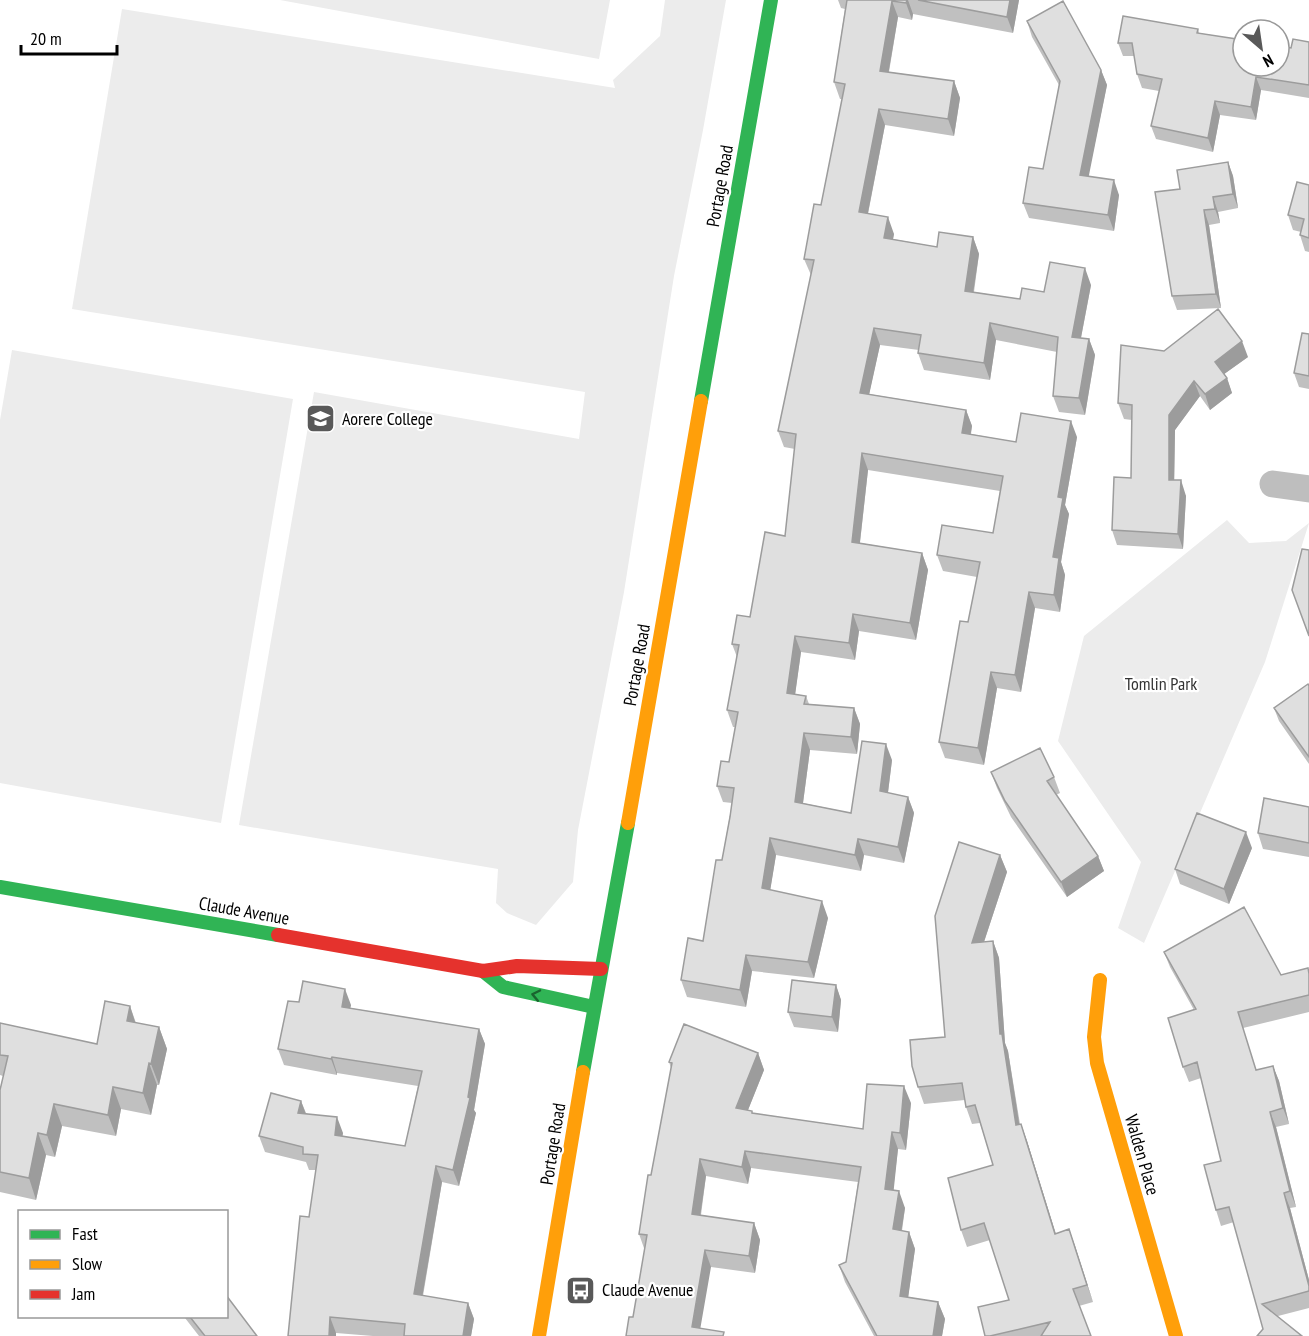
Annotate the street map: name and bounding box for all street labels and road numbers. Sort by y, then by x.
street label: Portage Road [701,143,738,229]
street label: Portage Road [618,622,655,708]
street label: Claude Avenue [197,891,291,930]
street label: Portage Road [535,1101,570,1187]
street label: Walden Place [1120,1112,1165,1198]

